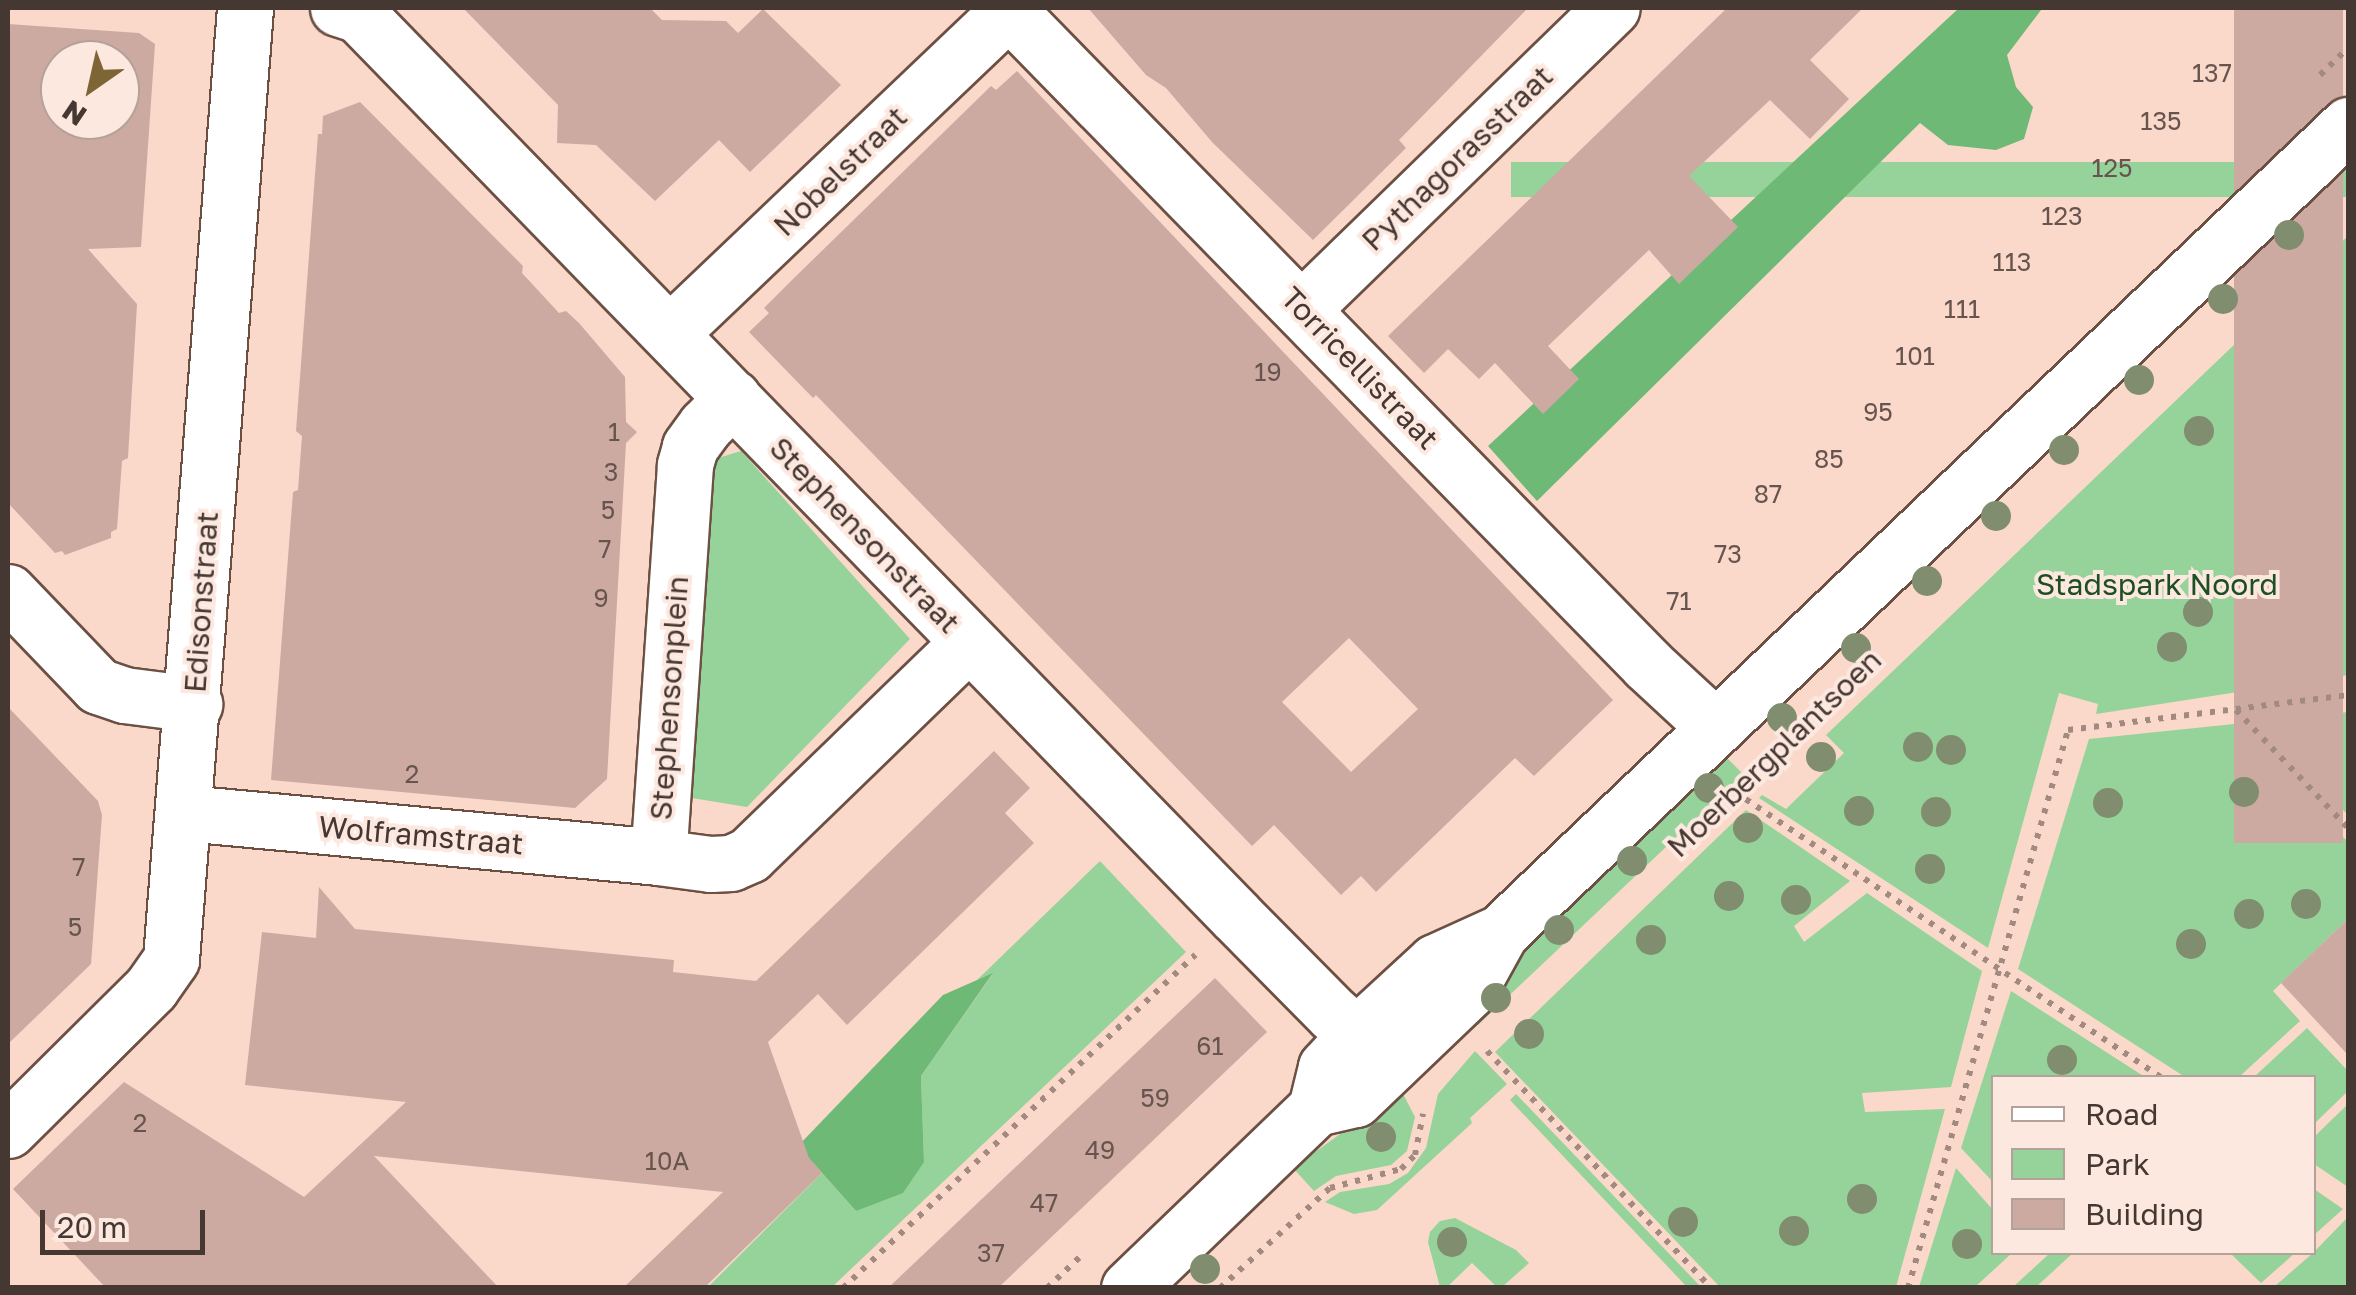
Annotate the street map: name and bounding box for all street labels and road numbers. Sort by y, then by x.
street label: Pythagorasstraat [1354,58,1560,258]
street label: Nobelstraat [766,99,914,243]
street label: Torricellistraat [1274,280,1446,456]
street label: Stephensonstraat [762,430,968,640]
street label: Edisonstraat [177,510,225,694]
street label: Stephensonplein [643,575,695,821]
street label: Moerbergplantsoen [1660,642,1888,864]
street label: Wolframstraat [317,808,525,862]

